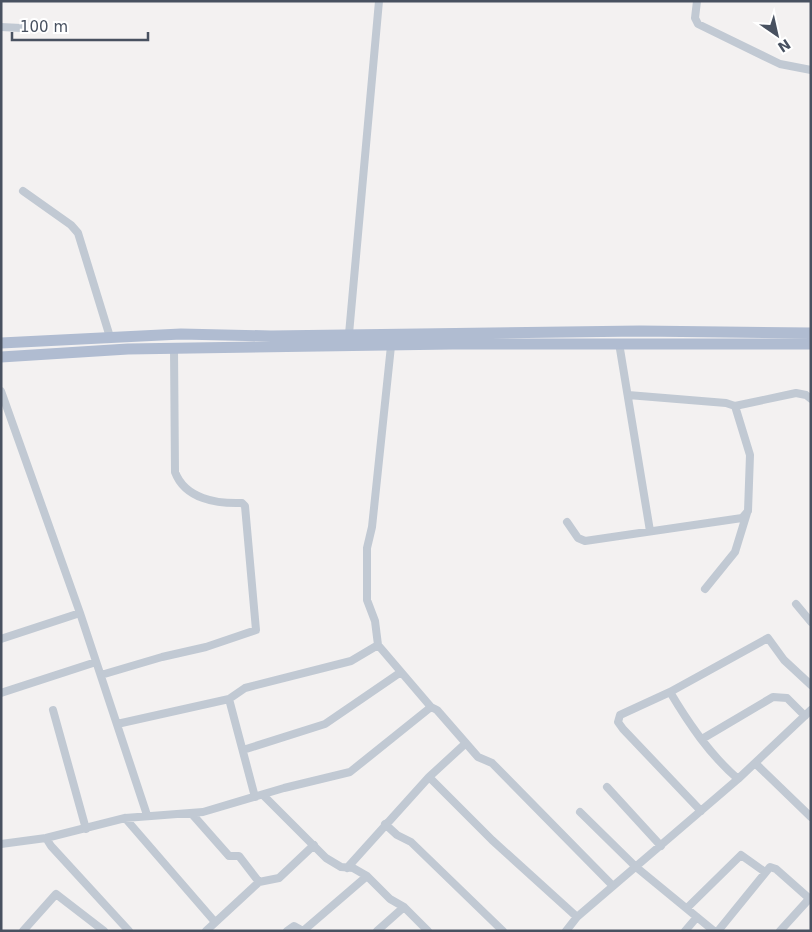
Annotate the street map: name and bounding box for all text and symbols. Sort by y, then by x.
scale bar [12,10,149,42]
north arrow [752,10,802,60]
text: 100 m [20,18,68,36]
text: N [775,36,794,56]

